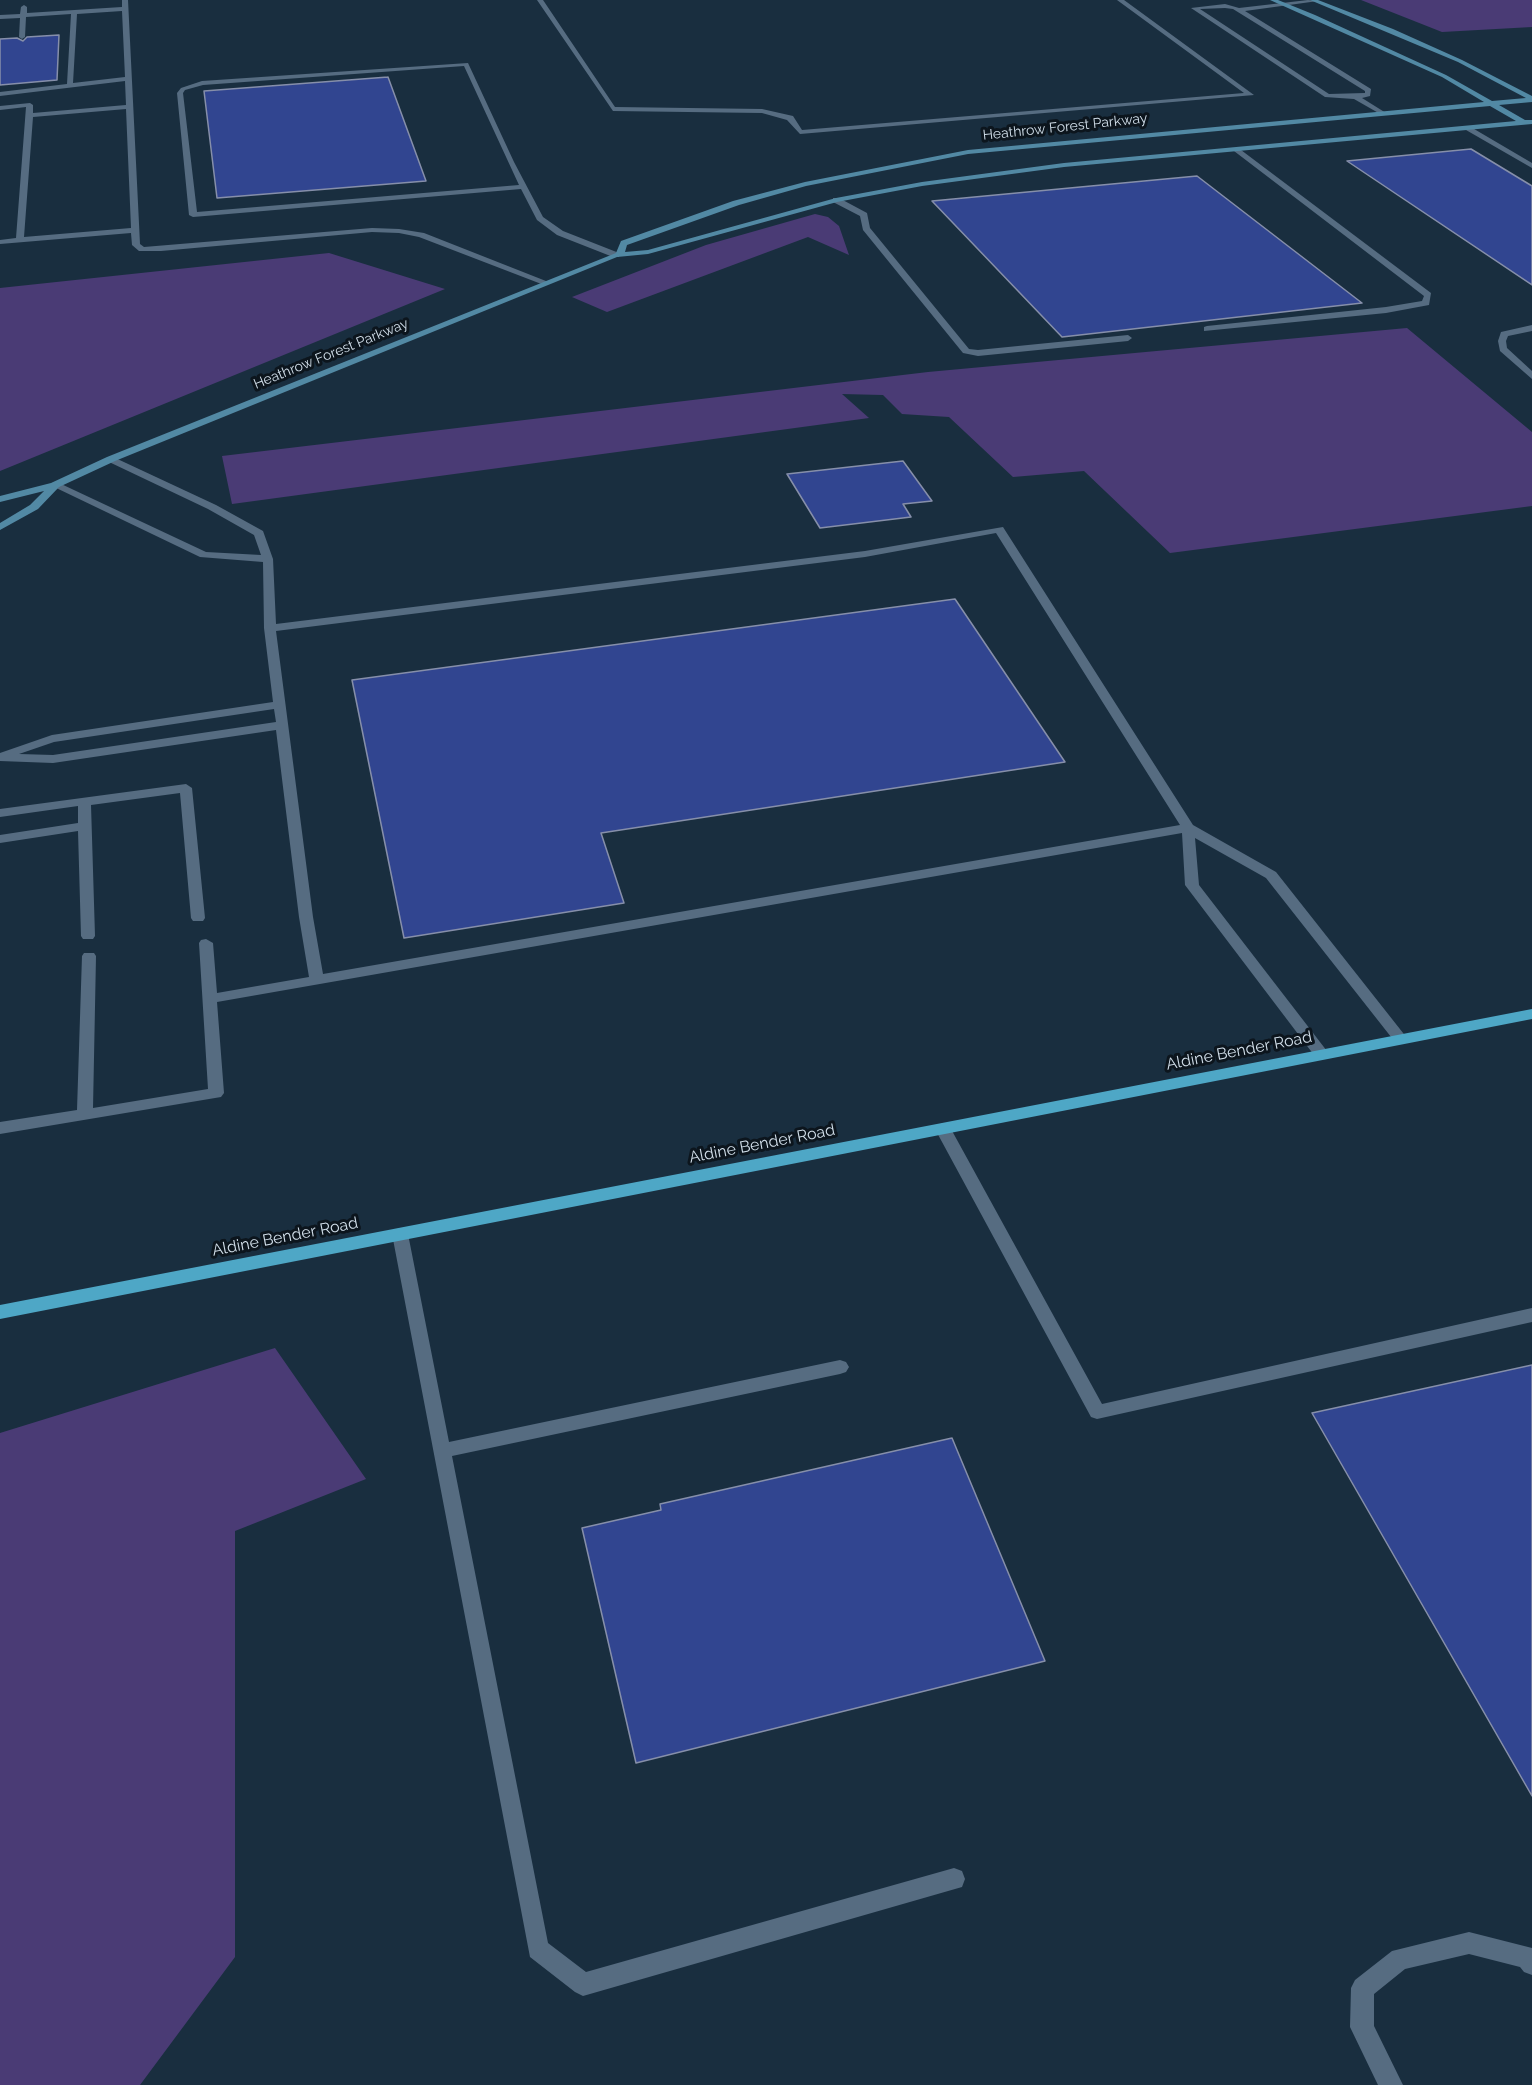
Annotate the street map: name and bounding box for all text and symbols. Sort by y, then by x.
street label: Heathrow Forest Parkway [982,110,1148,144]
street label: Heathrow Forest Parkway [251,315,411,393]
street label: Aldine Bender Road [1164,1027,1314,1075]
street label: Aldine Bender Road [687,1120,837,1168]
street label: Aldine Bender Road [210,1213,360,1261]

